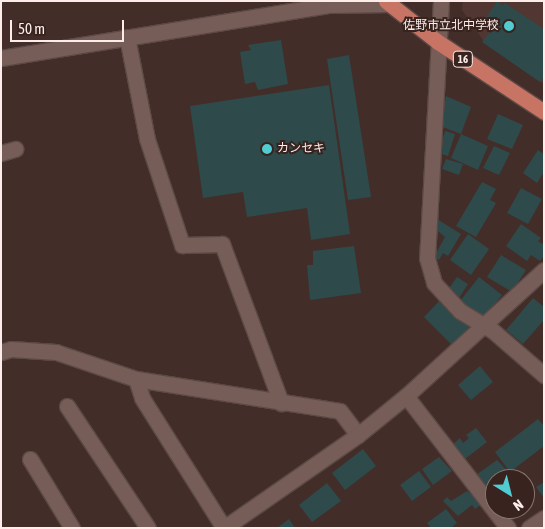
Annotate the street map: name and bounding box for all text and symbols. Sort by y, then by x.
scale bar [12,10,126,42]
place label: 佐野市立北中学校 [403,19,499,33]
text: 50 m [18,20,45,37]
marker: 佐野市立北中学校 [503,20,515,32]
road number: 16 [452,51,474,68]
place label: カンセキ [277,142,325,156]
marker: カンセキ [261,143,273,155]
north arrow [485,469,535,519]
text: N [510,496,526,514]

